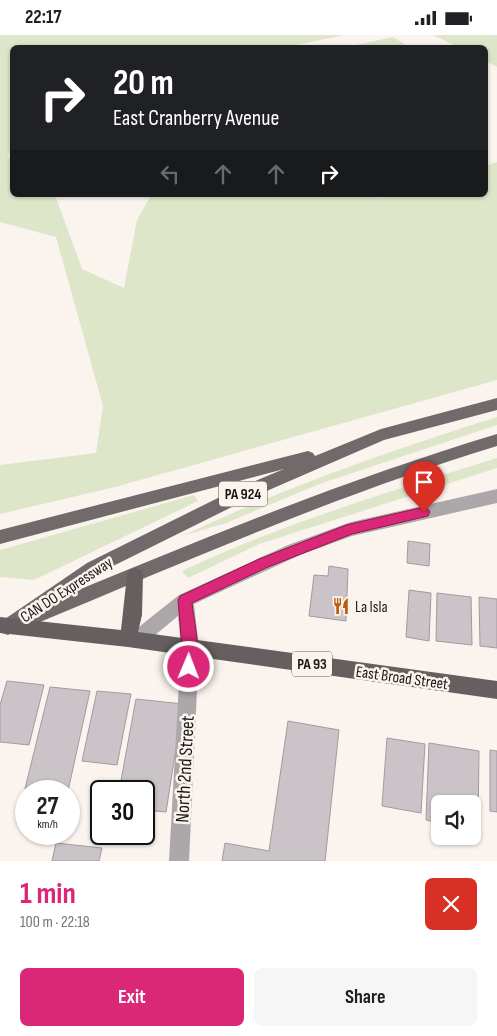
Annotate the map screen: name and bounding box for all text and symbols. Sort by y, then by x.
text: 22:17 [25,6,62,29]
text: 20 m [113,62,174,105]
icon: right [30,65,95,130]
text: East Cranberry Avenue [113,105,279,132]
icon: left [156,160,184,188]
icon: ahead [209,160,237,188]
icon: ahead [262,160,290,188]
icon: right [315,160,343,188]
pin [403,461,445,512]
icon: arrive [410,468,438,496]
road number: PA 924 [219,481,267,507]
street label: CAN DO Expressway [17,553,116,627]
restaurant icon: La Isla [331,596,351,616]
place label: La Isla [355,598,388,617]
position arrow [162,640,214,692]
road number: PA 93 [292,651,332,677]
street label: East Broad Street [354,663,449,694]
street label: North 2nd Street [171,715,200,823]
speed limit sign: 30 [90,780,155,845]
text: 27 [37,791,58,822]
map controls [431,795,481,845]
button: sound [431,795,481,845]
text: km/h [37,817,58,832]
text: 1 min [20,876,76,912]
button: close [425,878,477,930]
text: 100 m · 22:18 [20,913,90,932]
button: Exit [20,968,244,1026]
button: Share [254,968,477,1026]

